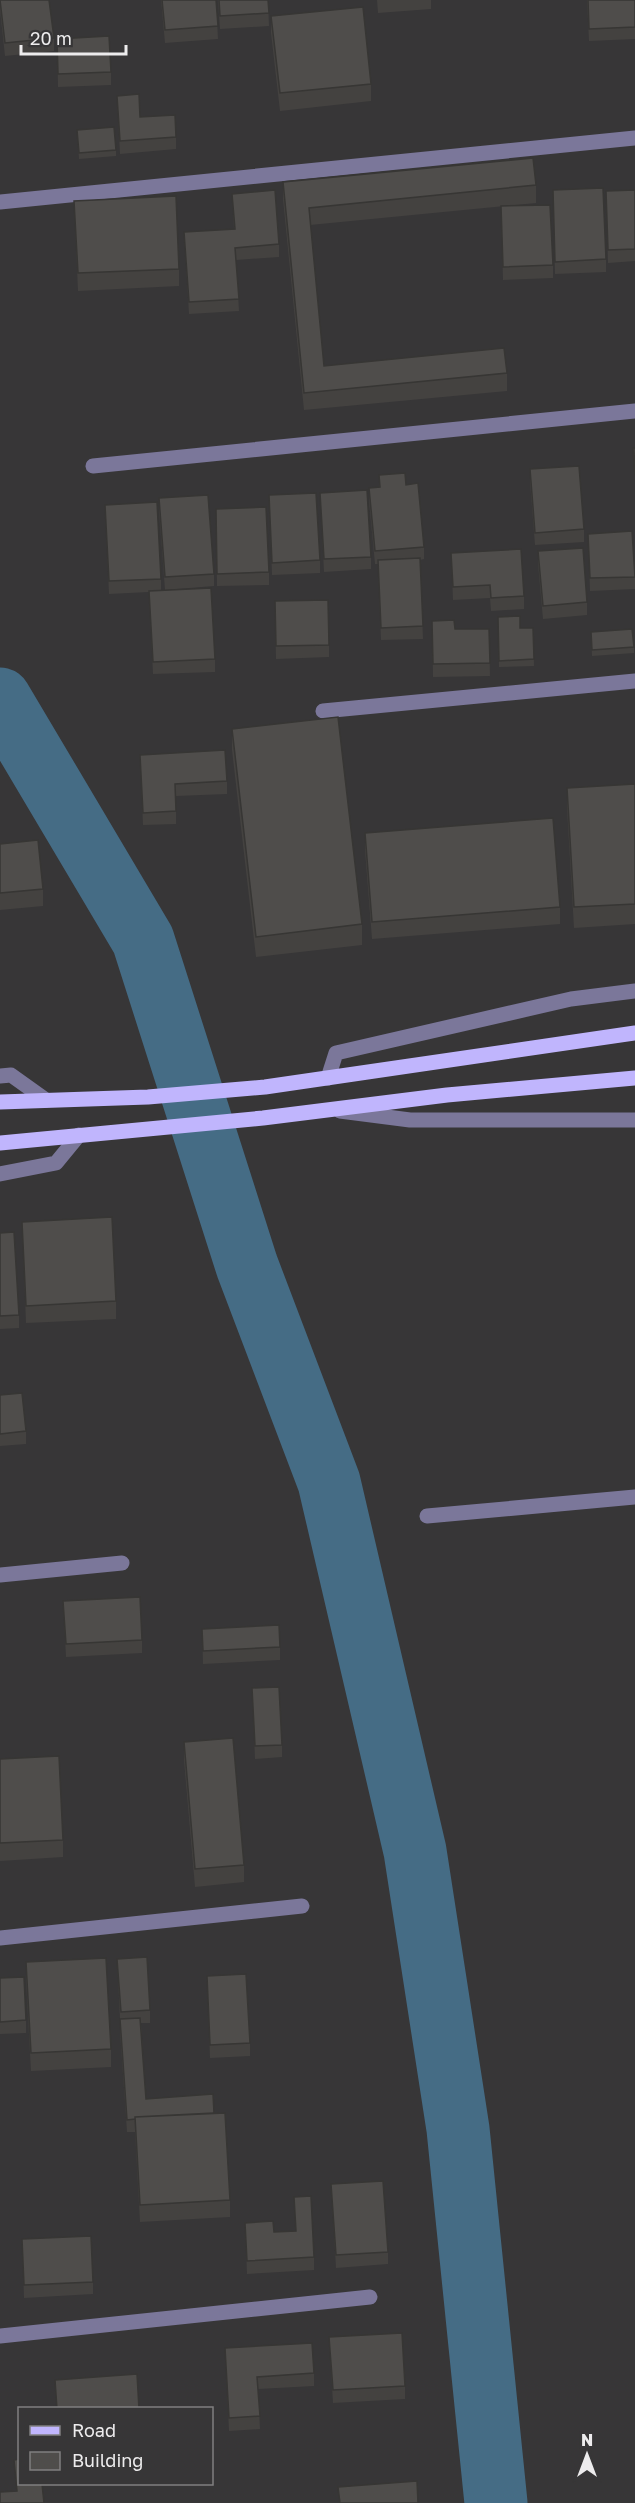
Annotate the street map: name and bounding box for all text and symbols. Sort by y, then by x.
scale bar [21,18,126,56]
text: 20 m [30,27,72,49]
legend [18,2407,213,2485]
text: Road [72,2419,116,2441]
north arrow [557,2425,617,2485]
text: N [581,2430,593,2450]
text: Building [72,2449,143,2471]

